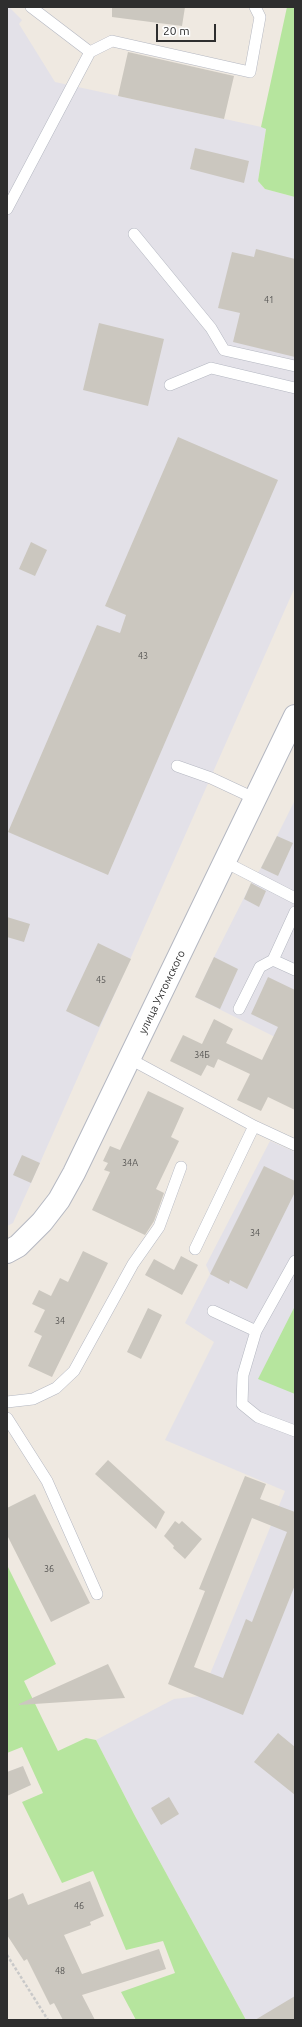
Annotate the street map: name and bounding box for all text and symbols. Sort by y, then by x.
scale bar [158,16,218,42]
text: 20 m [163,24,190,37]
house number: 41 [264,295,274,305]
house number: 43 [138,651,148,661]
street label: улица Ухтомского [136,948,188,1036]
house number: 45 [96,975,106,985]
house number: 34Б [194,1050,210,1060]
house number: 34А [122,1158,138,1168]
house number: 34 [250,1228,260,1238]
house number: 34 [55,1316,65,1326]
house number: 36 [44,1564,54,1574]
house number: 46 [74,1901,84,1911]
house number: 48 [55,1966,65,1976]

